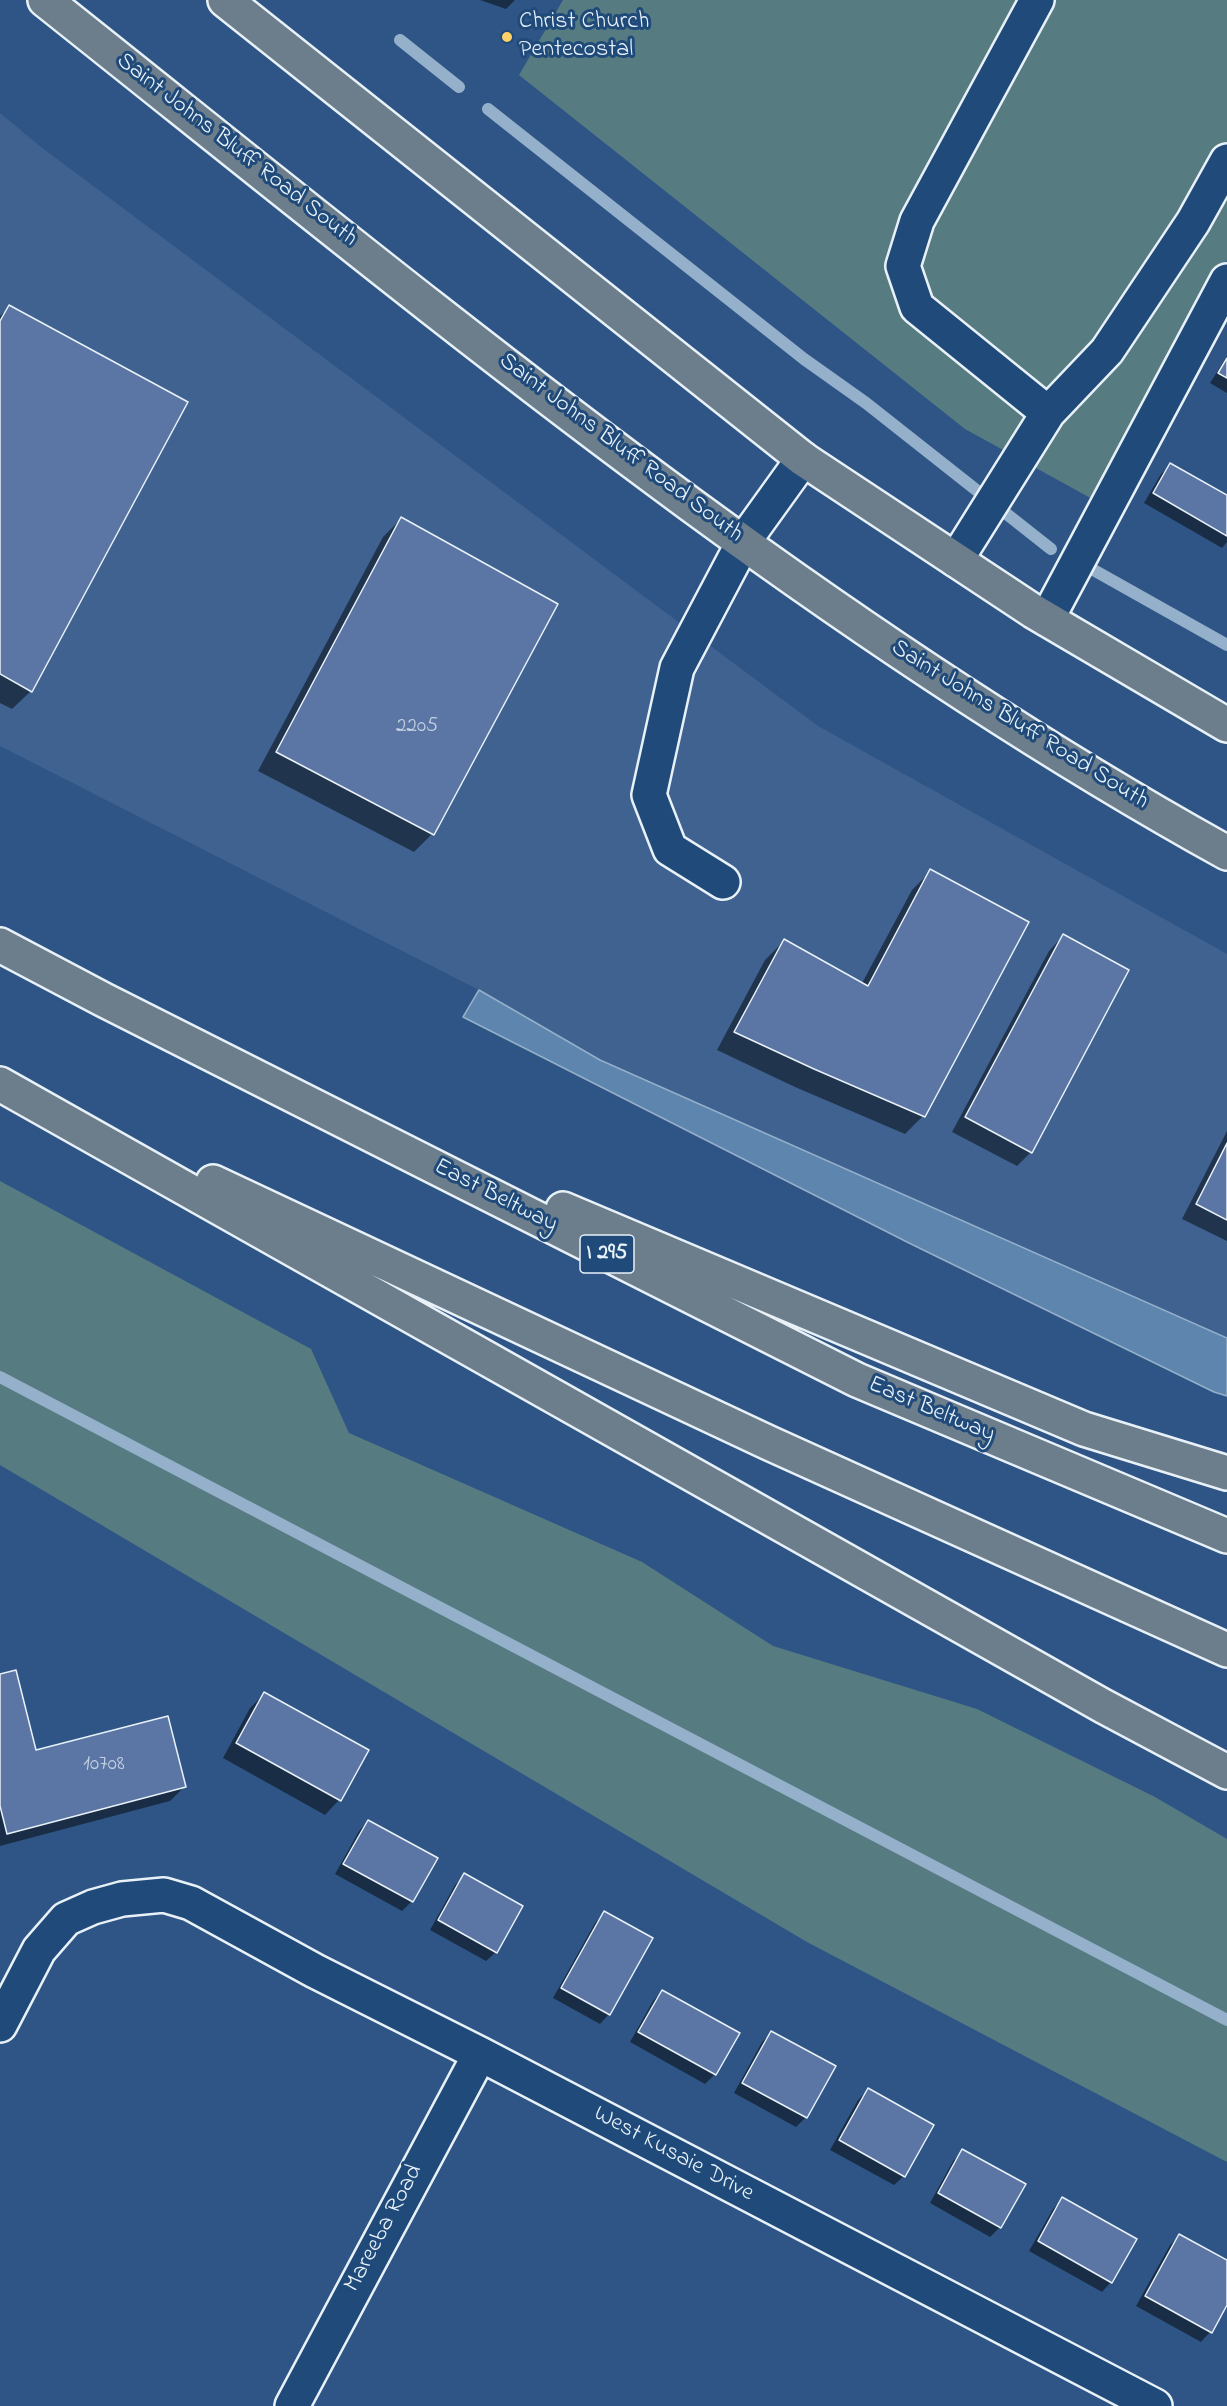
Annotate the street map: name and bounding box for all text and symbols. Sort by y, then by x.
place label: Christ Church Pentecostal [519,9,649,65]
marker: Christ Church Pentecostal [500,30,514,44]
street label: Saint Johns Bluff Road South [110,48,362,254]
street label: Saint Johns Bluff Road South [492,348,748,550]
street label: Saint Johns Bluff Road South [885,635,1153,817]
house number: 2205 [396,715,438,741]
street label: East Beltway [428,1154,562,1240]
road number: I 295 [580,1235,634,1273]
street label: East Beltway [863,1371,999,1451]
house number: 10708 [83,1753,125,1779]
street label: West Kusaie Drive [588,2101,758,2209]
street label: Mareeba Road [339,2160,431,2298]

